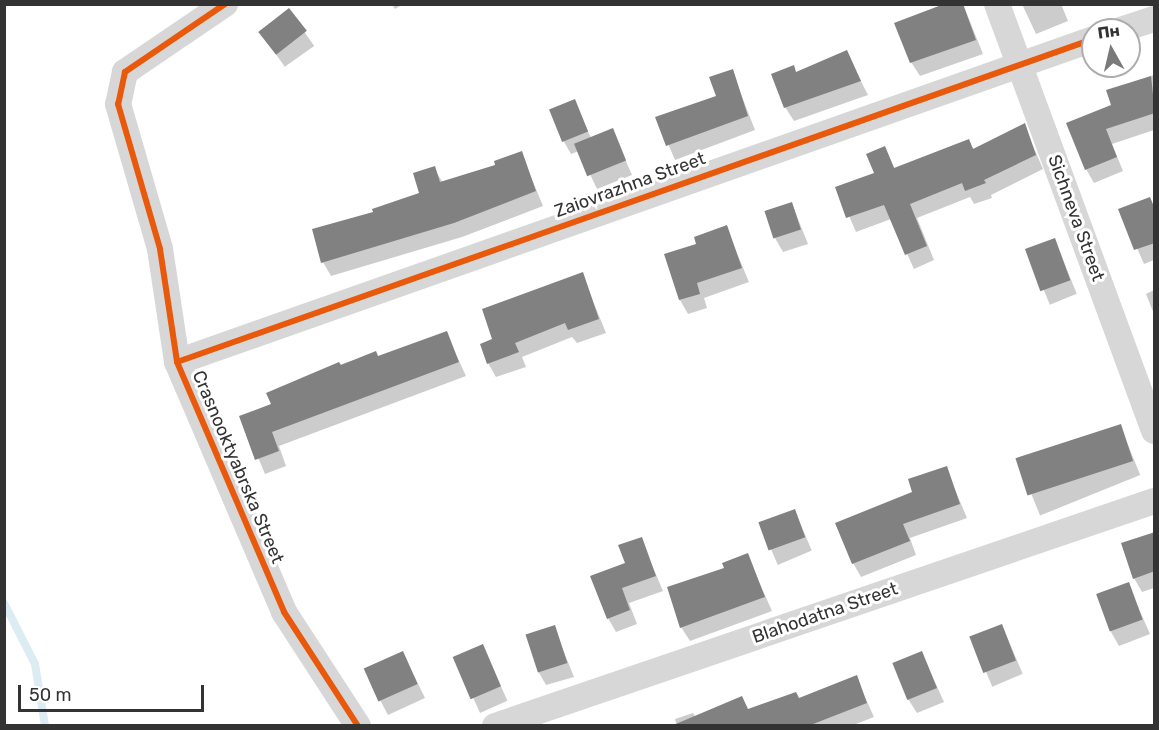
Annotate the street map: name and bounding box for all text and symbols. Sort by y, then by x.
north arrow [1081,18,1141,78]
text: Пн [1096,21,1121,43]
street label: Zaiovrazhna Street [552,148,708,222]
street label: Sichneva Street [1043,152,1109,284]
street label: Crasnooktyabrska Street [188,367,288,567]
street label: Blahodatna Street [749,578,901,648]
scale bar [21,673,207,711]
text: 50 m [29,684,72,706]

